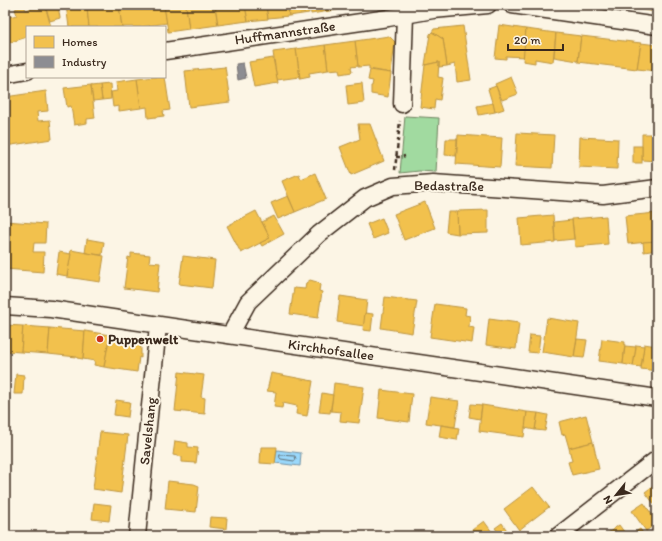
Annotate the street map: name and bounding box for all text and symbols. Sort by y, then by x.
street label: Huffmannstraße [234,17,337,48]
legend [26,26,166,78]
scale bar [508,26,563,52]
text: 20 m [514,33,541,47]
text: Homes [62,35,98,49]
text: Industry [62,55,107,69]
street label: Bedastraße [414,177,484,195]
place label: Puppenwelt [108,331,179,348]
marker: Puppenwelt [95,334,105,344]
street label: Kirchhofsallee [287,336,375,364]
street label: Savelshang [136,396,160,466]
north arrow [596,475,636,515]
text: N [600,493,615,506]

